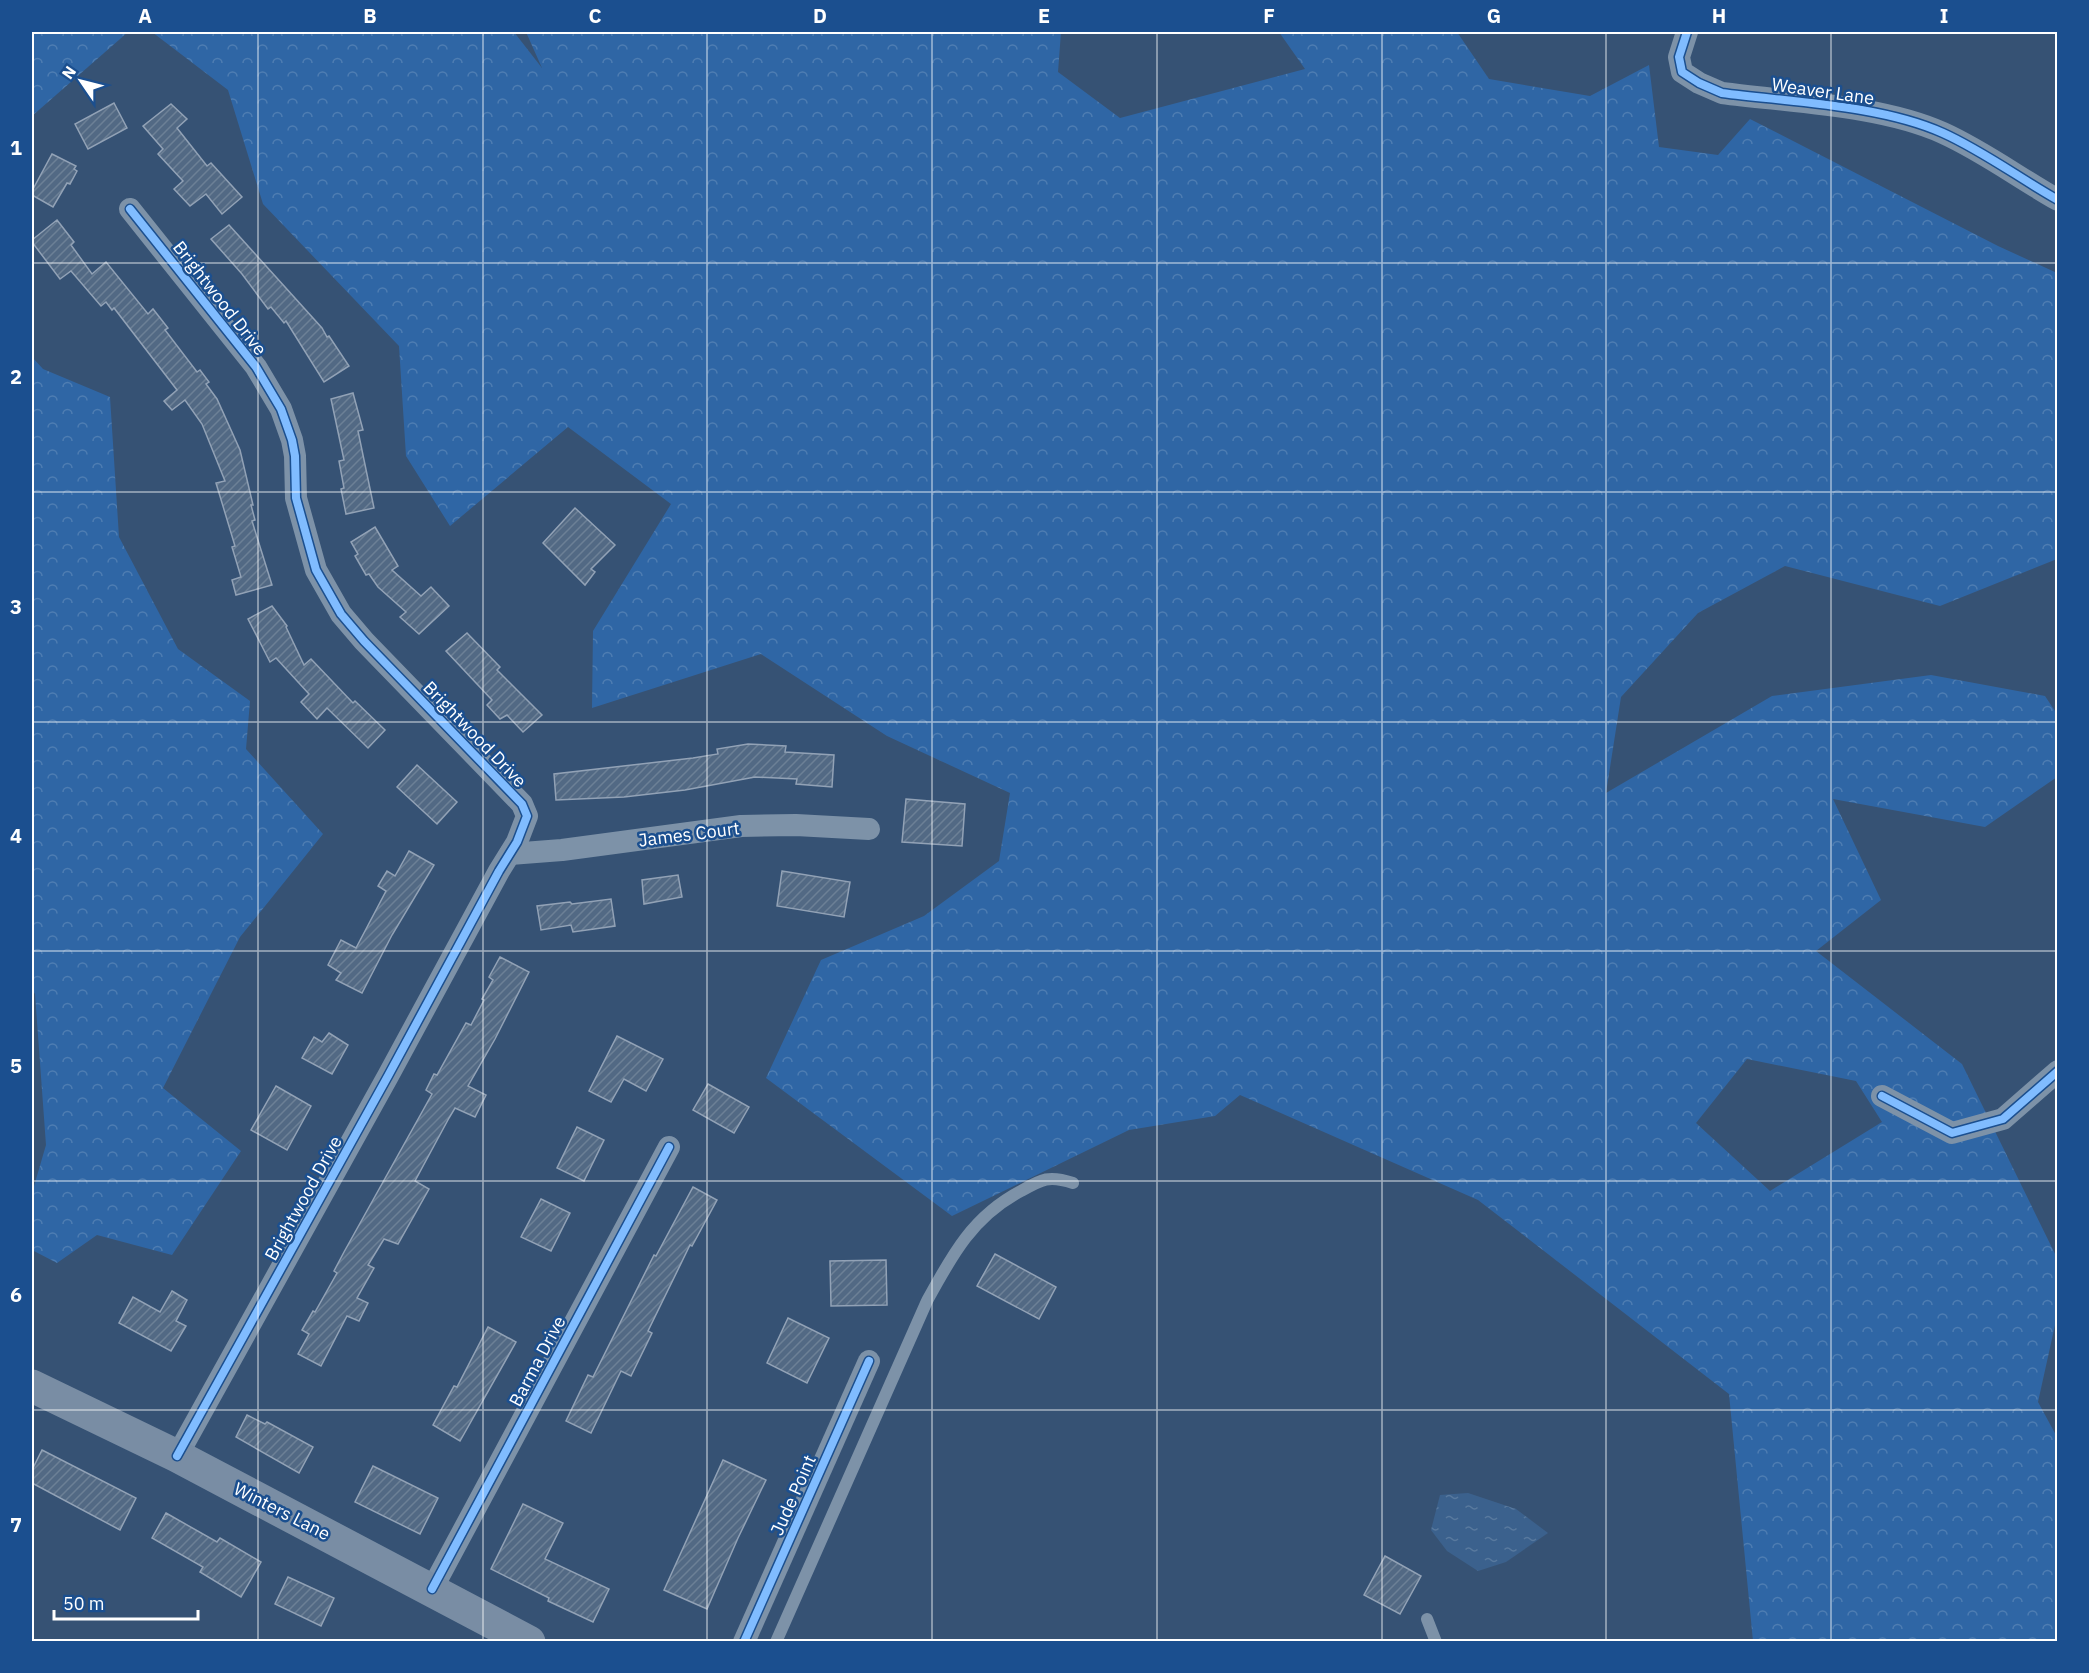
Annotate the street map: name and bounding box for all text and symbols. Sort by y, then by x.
text: A [138,2,152,29]
text: B [363,2,377,29]
text: C [588,2,602,29]
text: D [813,2,827,29]
text: E [1038,2,1050,29]
text: F [1263,2,1275,29]
text: G [1487,2,1501,29]
text: H [1712,2,1726,29]
text: I [1940,2,1948,29]
north arrow [51,51,111,111]
text: N [57,62,80,83]
street label: Weaver Lane [1770,72,1876,110]
text: 1 [10,134,22,161]
street label: Brightwood Drive [168,236,272,360]
text: 2 [10,363,22,390]
text: 3 [10,593,22,620]
street label: Brightwood Drive [418,676,532,792]
street label: James Court [637,816,741,852]
text: 4 [10,822,22,849]
text: 5 [10,1052,22,1079]
street label: Brightwood Drive [259,1131,347,1264]
text: 6 [10,1281,22,1308]
street label: Barma Drive [504,1312,571,1410]
street label: Jude Point [765,1451,821,1539]
street label: Winters Lane [230,1477,334,1545]
text: 7 [10,1511,22,1538]
scale bar [54,1583,198,1621]
text: 50 m [63,1592,105,1615]

